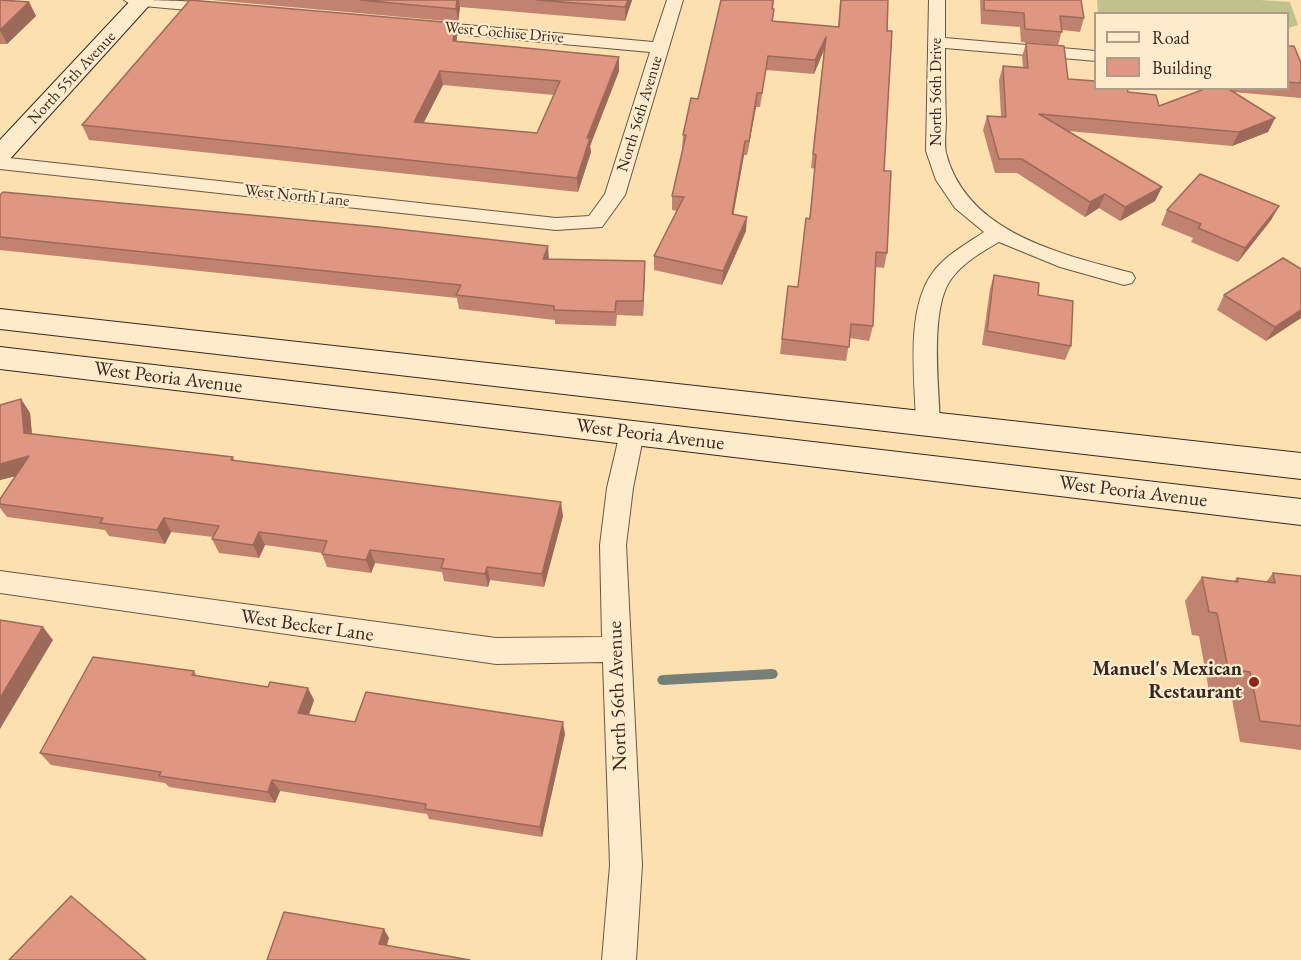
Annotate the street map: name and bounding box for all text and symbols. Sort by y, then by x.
legend [1094,12,1289,90]
street label: West Cochise Drive [444,18,564,48]
text: Road [1152,26,1190,49]
street label: North 55th Avenue [24,28,120,128]
street label: North 56th Drive [927,38,947,146]
street label: North 56th Avenue [613,54,667,174]
text: Building [1152,56,1212,79]
street label: West North Lane [244,181,350,211]
street label: West Peoria Avenue [92,357,244,399]
street label: West Peoria Avenue [574,414,726,456]
street label: West Peoria Avenue [1057,471,1209,513]
street label: West Becker Lane [239,605,375,647]
street label: North 56th Avenue [603,621,633,771]
place label: Manuel's Mexican Restaurant [1092,658,1242,705]
marker: Manuel's Mexican Restaurant [1247,675,1261,689]

